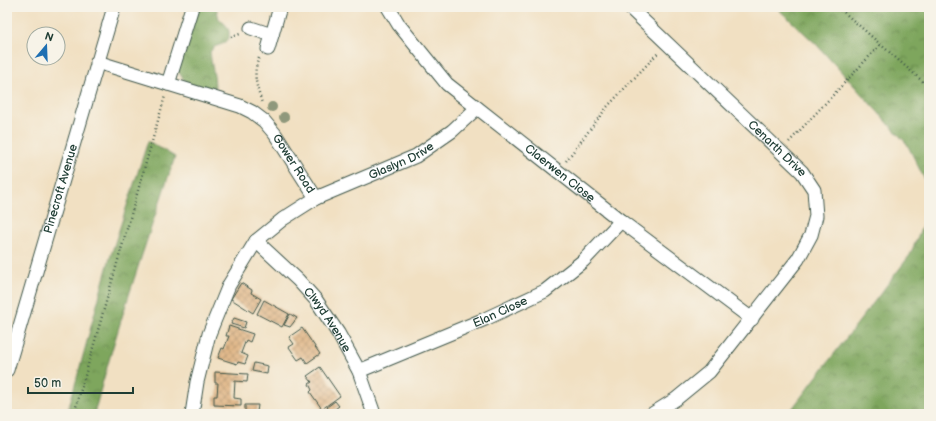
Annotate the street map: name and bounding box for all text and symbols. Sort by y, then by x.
north arrow [26,26,66,66]
text: N [43,30,55,45]
street label: Cenarth Drive [745,117,810,179]
street label: Gower Road [269,131,318,196]
street label: Glaslyn Drive [366,138,437,183]
street label: Claerwen Close [522,141,598,205]
street label: Pinecroft Avenue [40,142,81,235]
street label: Clwyd Avenue [300,284,355,355]
street label: Elan Close [471,293,530,331]
scale bar [28,369,133,395]
text: 50 m [34,376,61,391]

